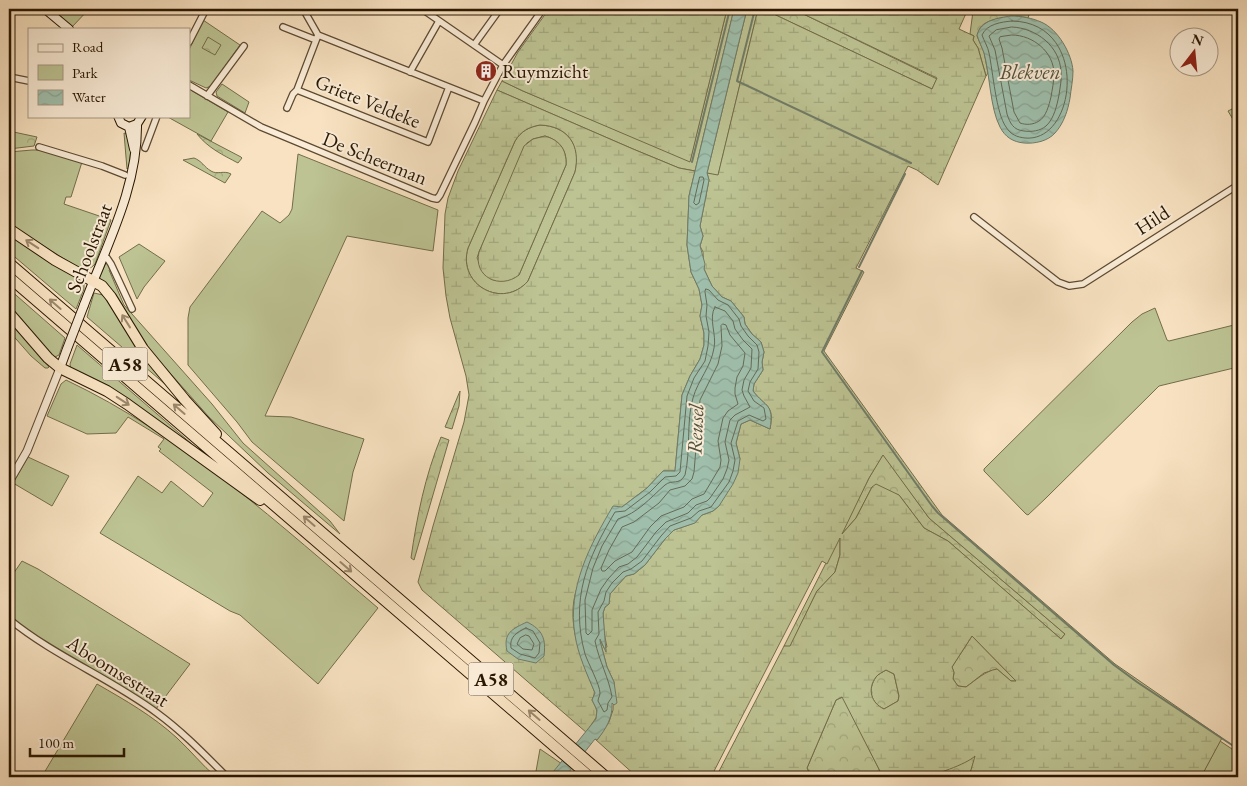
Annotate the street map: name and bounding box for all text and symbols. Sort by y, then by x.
legend [28,28,190,118]
north arrow [1170,28,1220,78]
text: N [1190,29,1206,50]
text: Road [72,37,104,56]
place label: Ruymzicht [502,58,589,84]
water label: Blekven [998,58,1061,85]
building icon: Ruymzicht [474,59,498,83]
text: Park [72,63,99,82]
street label: Griete Veldeke [312,68,425,134]
text: Water [72,87,106,106]
street label: De Scheerman [319,125,432,191]
street label: Schoolstraat [60,199,118,296]
street label: Hild [1130,199,1175,241]
one-way arrow [25,239,39,250]
one-way arrow [49,298,62,309]
one-way arrow [121,315,131,329]
road number: A58 [102,348,148,380]
one-way arrow [115,396,129,406]
water label: Reusel [681,402,709,455]
one-way arrow [172,404,185,415]
one-way arrow [302,515,315,527]
one-way arrow [340,561,353,573]
street label: Aboomsestraat [61,629,174,713]
road number: A58 [468,662,514,696]
one-way arrow [528,710,541,721]
scale bar [30,726,124,758]
text: 100 m [38,733,75,752]

